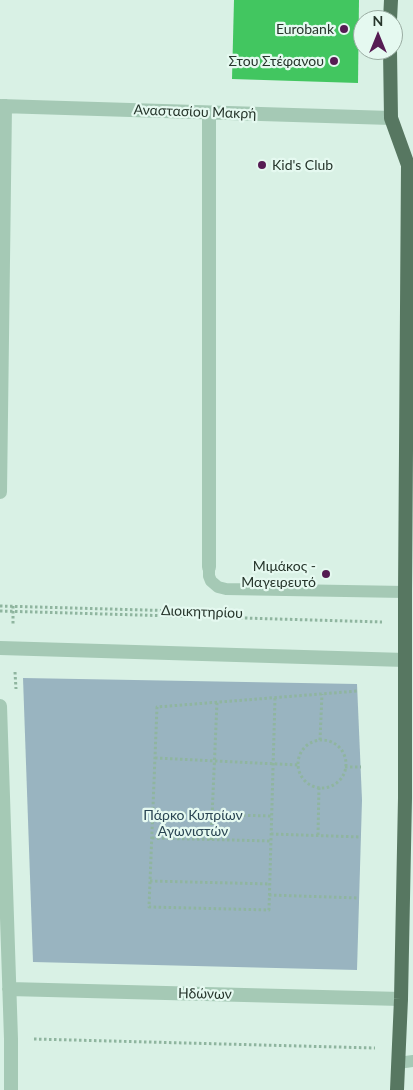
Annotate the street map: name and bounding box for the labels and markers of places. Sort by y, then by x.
place label: Eurobank [276,21,334,37]
marker: Eurobank [338,23,350,35]
place label: Στου Στέφανου [228,53,324,69]
marker: Στου Στέφανου [328,55,340,67]
place label: Kid's Club [272,157,333,173]
marker: Kid's Club [256,159,268,171]
place label: Μιμάκος - Μαγειρευτό [241,558,316,590]
marker: Μιμάκος - Μαγειρευτό [320,568,332,580]

